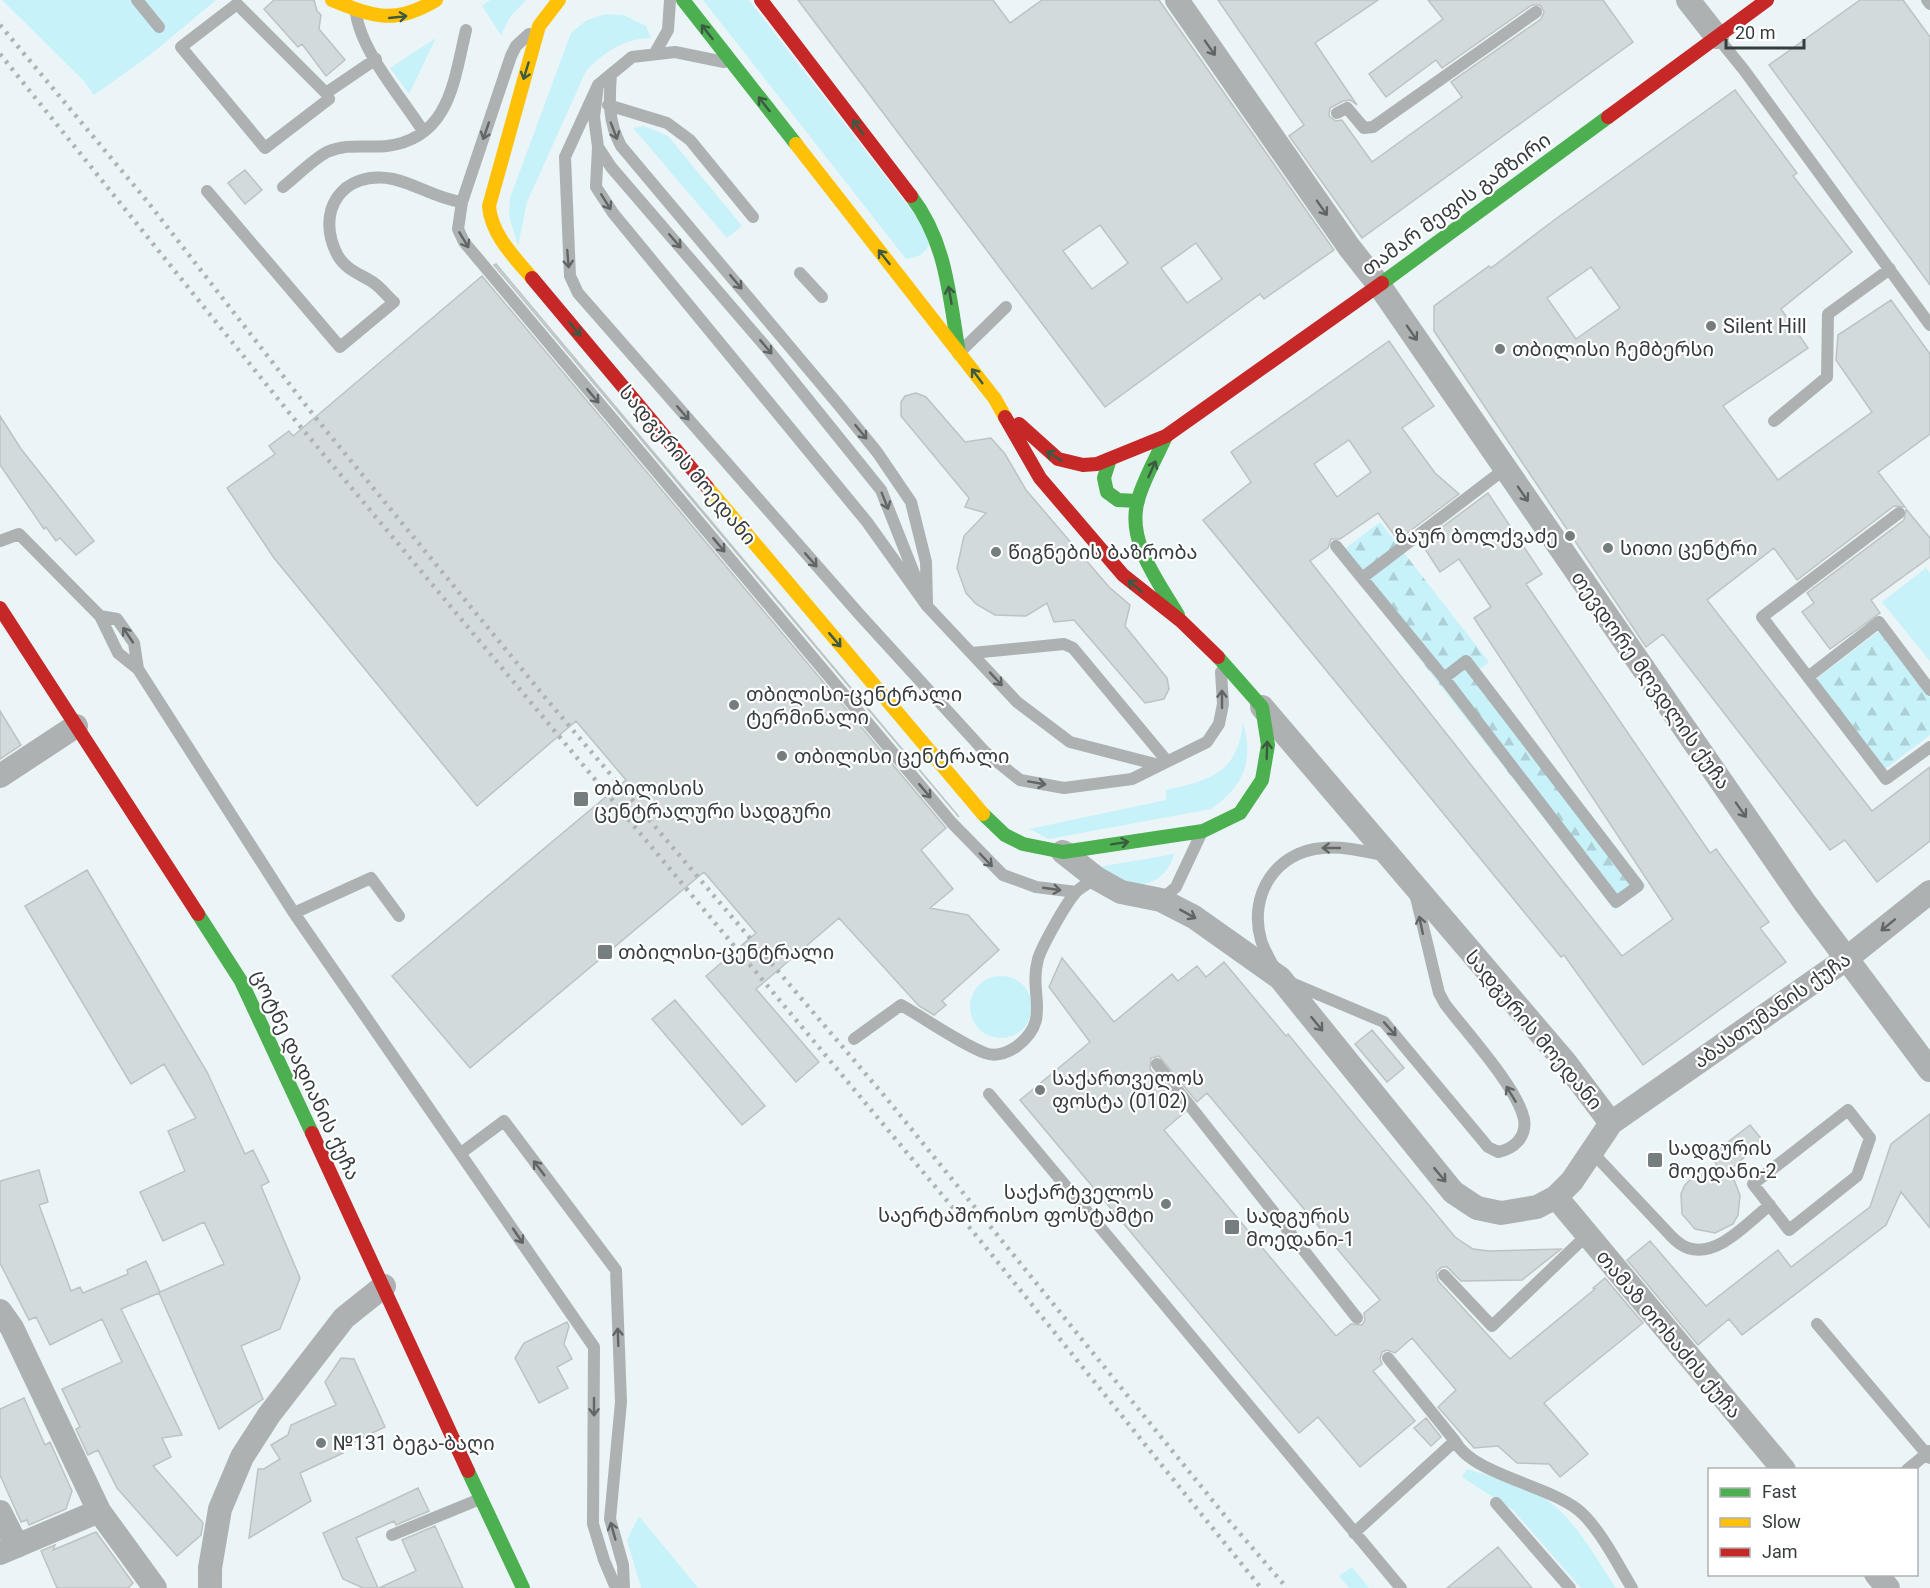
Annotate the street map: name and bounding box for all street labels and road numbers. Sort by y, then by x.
street label: თამარ მეფის გამზირი [1357,127,1555,281]
street label: სადგურის მოედანი [614,380,762,550]
street label: თევდორე მღვდლის ქუჩა [1566,566,1736,794]
street label: სადგურის მოედანი [1460,945,1608,1115]
street label: აბასთუმანის ქუჩა [1689,947,1855,1073]
street label: ცოტნე დადიანის ქუჩა [246,966,365,1184]
street label: თამაზ თოხაძის ქუჩა [1591,1245,1747,1423]

